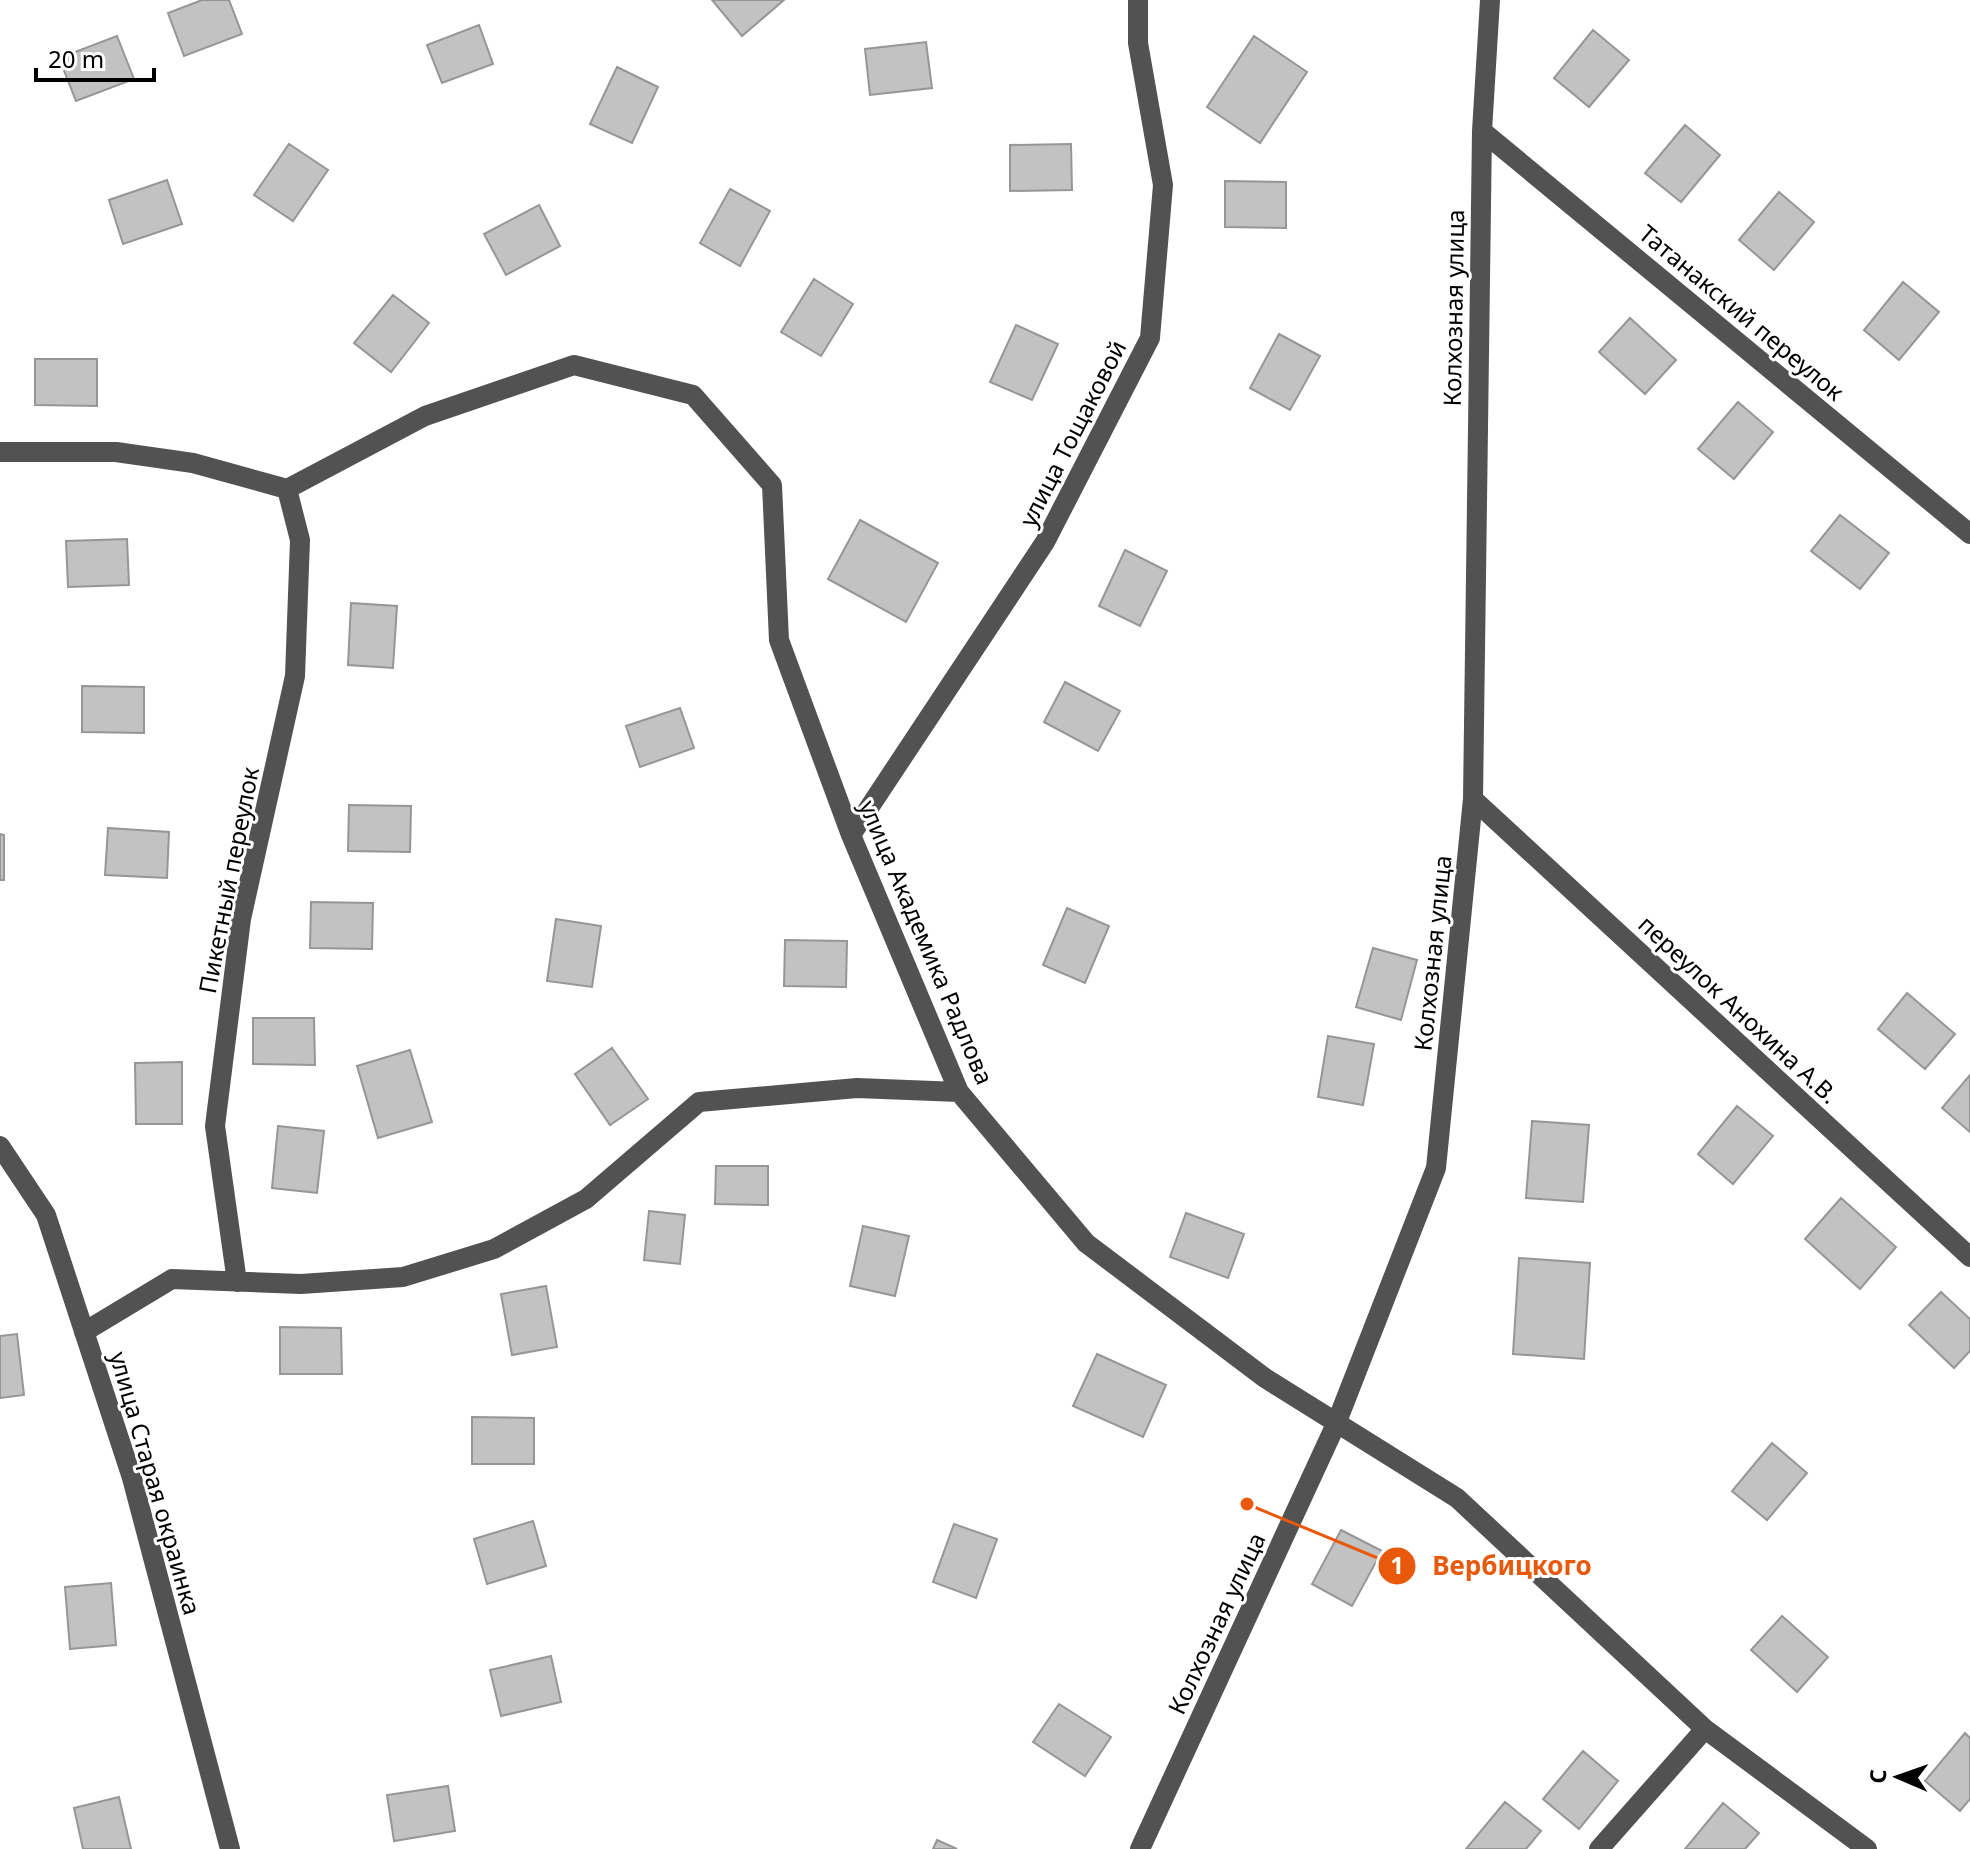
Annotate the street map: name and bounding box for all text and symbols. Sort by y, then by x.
scale bar [36,32,154,82]
text: 20 m [48,42,104,75]
street label: Колхозная улица [1435,209,1471,407]
street label: Татанакский переулок [1633,216,1852,408]
street label: улица Тощаковой [1011,334,1133,532]
street label: Пикетный переулок [190,764,266,996]
street label: улица Академика Радлова [852,795,1002,1089]
street label: Колхозная улица [1405,853,1459,1053]
street label: переулок Анохина А.В. [1632,907,1846,1111]
street label: улица Старая окраинка [103,1348,209,1618]
street label: Колхозная улица [1159,1527,1273,1719]
callout: Вербицкого [1377,1541,1608,1591]
text: Вербицкого [1432,1547,1592,1583]
text: 1 [1390,1548,1404,1581]
north arrow [1858,1737,1938,1817]
text: С [1862,1769,1892,1784]

